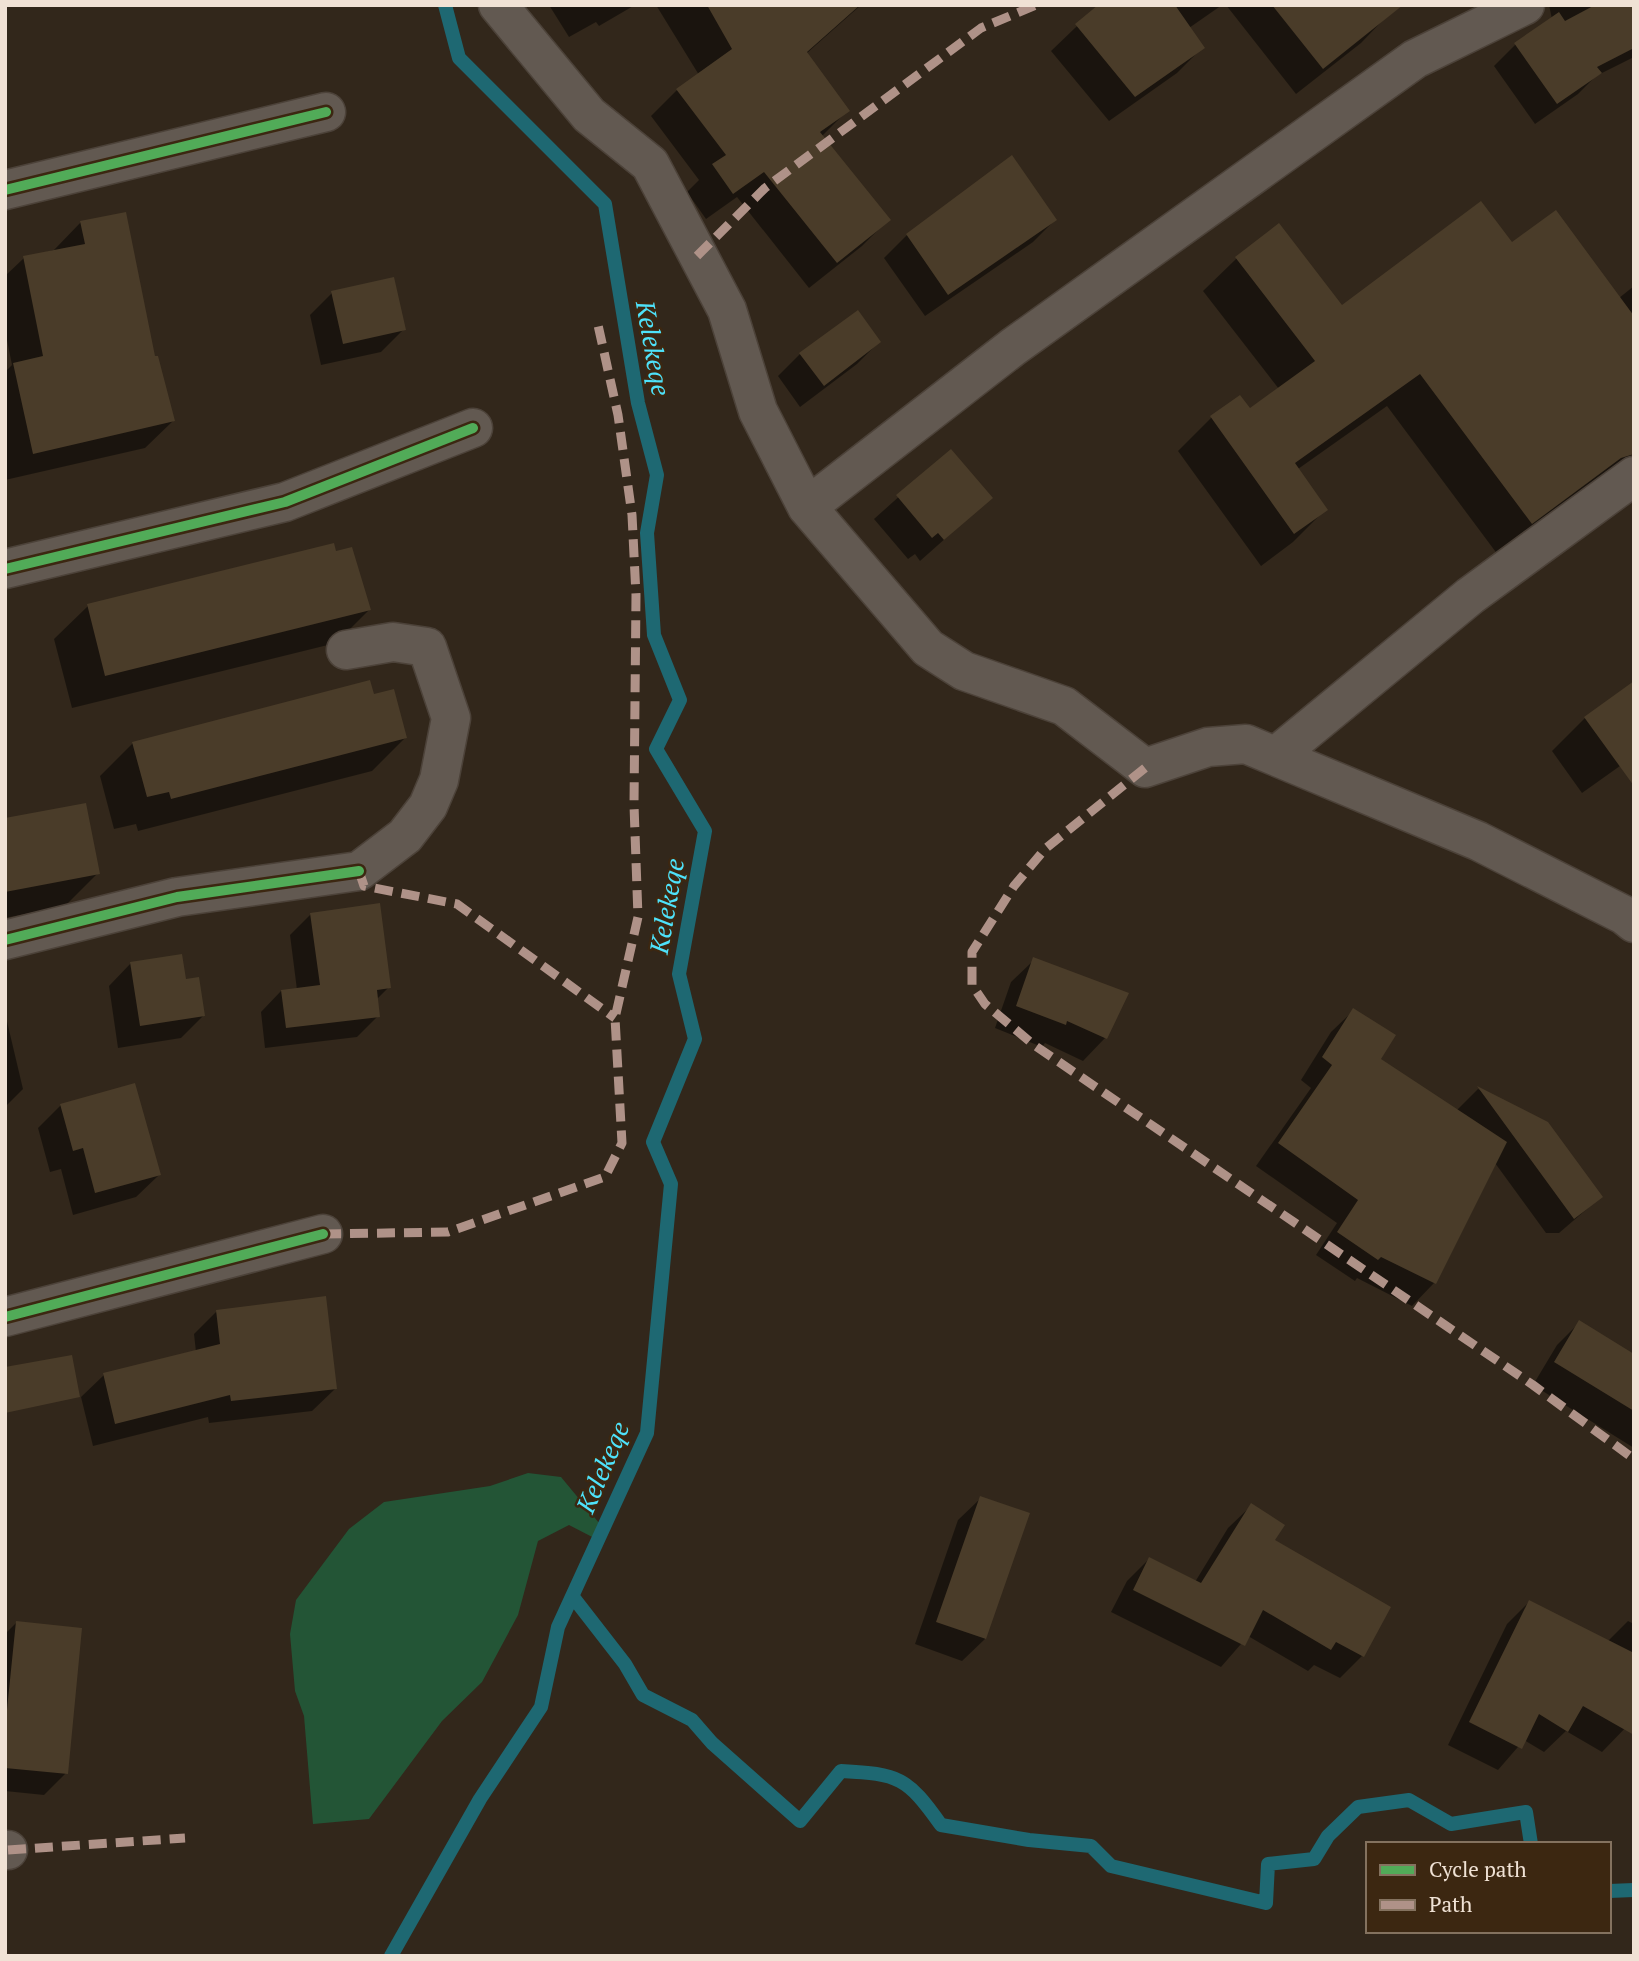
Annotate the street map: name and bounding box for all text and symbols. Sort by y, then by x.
water label: Kelekeqe [629,297,679,398]
water label: Kelekeqe [641,856,691,957]
water label: Kelekeqe [567,1416,636,1519]
legend [1366,1842,1611,1933]
text: Cycle path [1429,1855,1527,1883]
text: Path [1429,1890,1472,1918]

